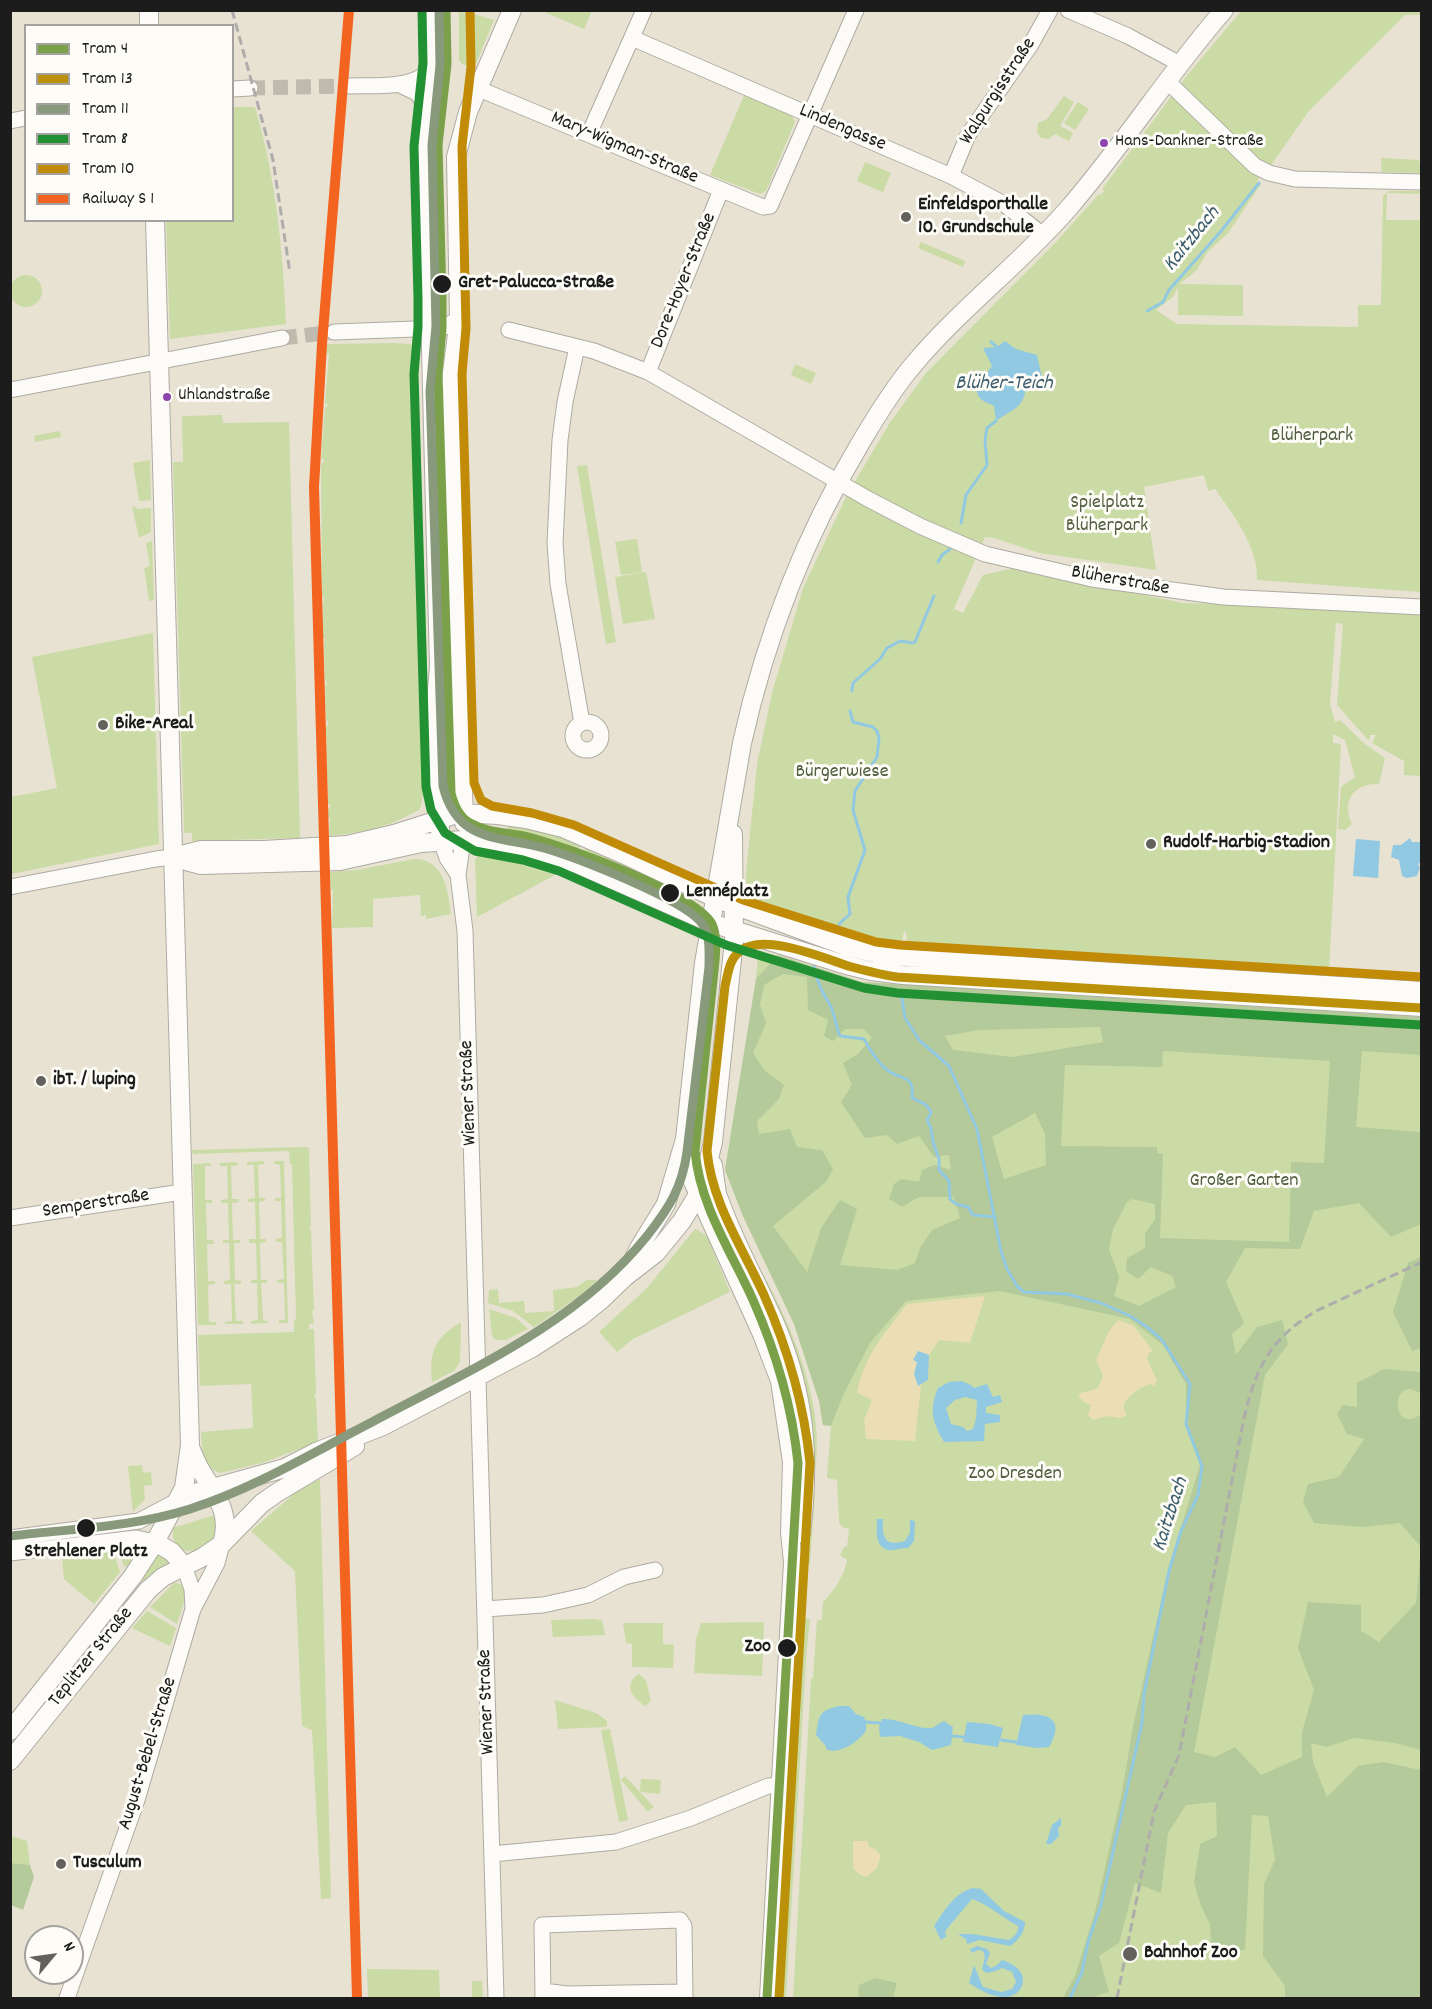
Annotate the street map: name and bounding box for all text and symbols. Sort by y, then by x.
legend [24,24,234,222]
street label: Walpurgisstraße [956,34,1042,150]
text: Tram 4 [82,37,128,62]
text: Tram 13 [82,67,133,92]
text: Tram 11 [82,97,129,122]
street label: Lindengasse [795,100,889,158]
street label: Mary-Wigman-Straße [547,107,701,191]
text: Tram 8 [82,127,128,152]
place label: Hans-Dankner-Straße [1115,132,1263,154]
marker: Hans-Dankner-Straße [1098,137,1110,149]
text: Tram 10 [82,157,135,182]
text: Railway S 1 [82,187,154,212]
place label: Einfeldsporthalle 10. Grundschule [918,194,1048,241]
water label: Kaitzbach [1159,202,1227,278]
street label: Dore-Hoyer-Straße [647,210,723,352]
marker: Einfeldsporthalle 10. Grundschule [899,210,913,224]
place label: Gret-Palucca-Straße [458,272,614,296]
marker: Gret-Palucca-Straße [431,273,453,295]
water label: Blüher-Teich [955,372,1053,398]
place label: Uhlandstraße [178,386,270,408]
marker: Uhlandstraße [161,391,173,403]
park label: Blüherpark [1271,425,1353,449]
park label: Spielplatz Blüherpark [1066,492,1148,539]
street label: Blüherstraße [1069,562,1171,602]
place label: Bike-Areal [115,713,193,737]
marker: Bike-Areal [96,718,110,732]
park label: Bürgerwiese [795,761,889,785]
place label: Rudolf-Harbig-Stadion [1163,832,1330,856]
marker: Rudolf-Harbig-Stadion [1144,837,1158,851]
place label: Lennéplatz [686,881,768,905]
marker: Lennéplatz [659,882,681,904]
street label: Wiener Straße [456,1040,484,1146]
place label: ibT. / luping [53,1069,136,1093]
marker: ibT. / luping [34,1074,48,1088]
park label: Großer Garten [1189,1170,1299,1194]
street label: Semperstraße [41,1185,151,1225]
park label: Zoo Dresden [968,1463,1062,1487]
water label: Kaitzbach [1148,1475,1196,1555]
marker: Strehlener Platz [75,1517,97,1539]
place label: Strehlener Platz [24,1541,148,1565]
street label: Teplitzer Straße [44,1603,140,1713]
place label: Zoo [744,1636,771,1660]
marker: Zoo [776,1637,798,1659]
street label: Wiener Straße [474,1649,502,1755]
street label: August-Bebel-Straße [114,1675,184,1833]
place label: Tusculum [73,1852,142,1876]
marker: Tusculum [54,1857,68,1871]
north arrow [24,1925,84,1985]
text: N [56,1938,80,1956]
place label: Bahnhof Zoo [1144,1942,1238,1966]
marker: Bahnhof Zoo [1121,1945,1139,1963]

